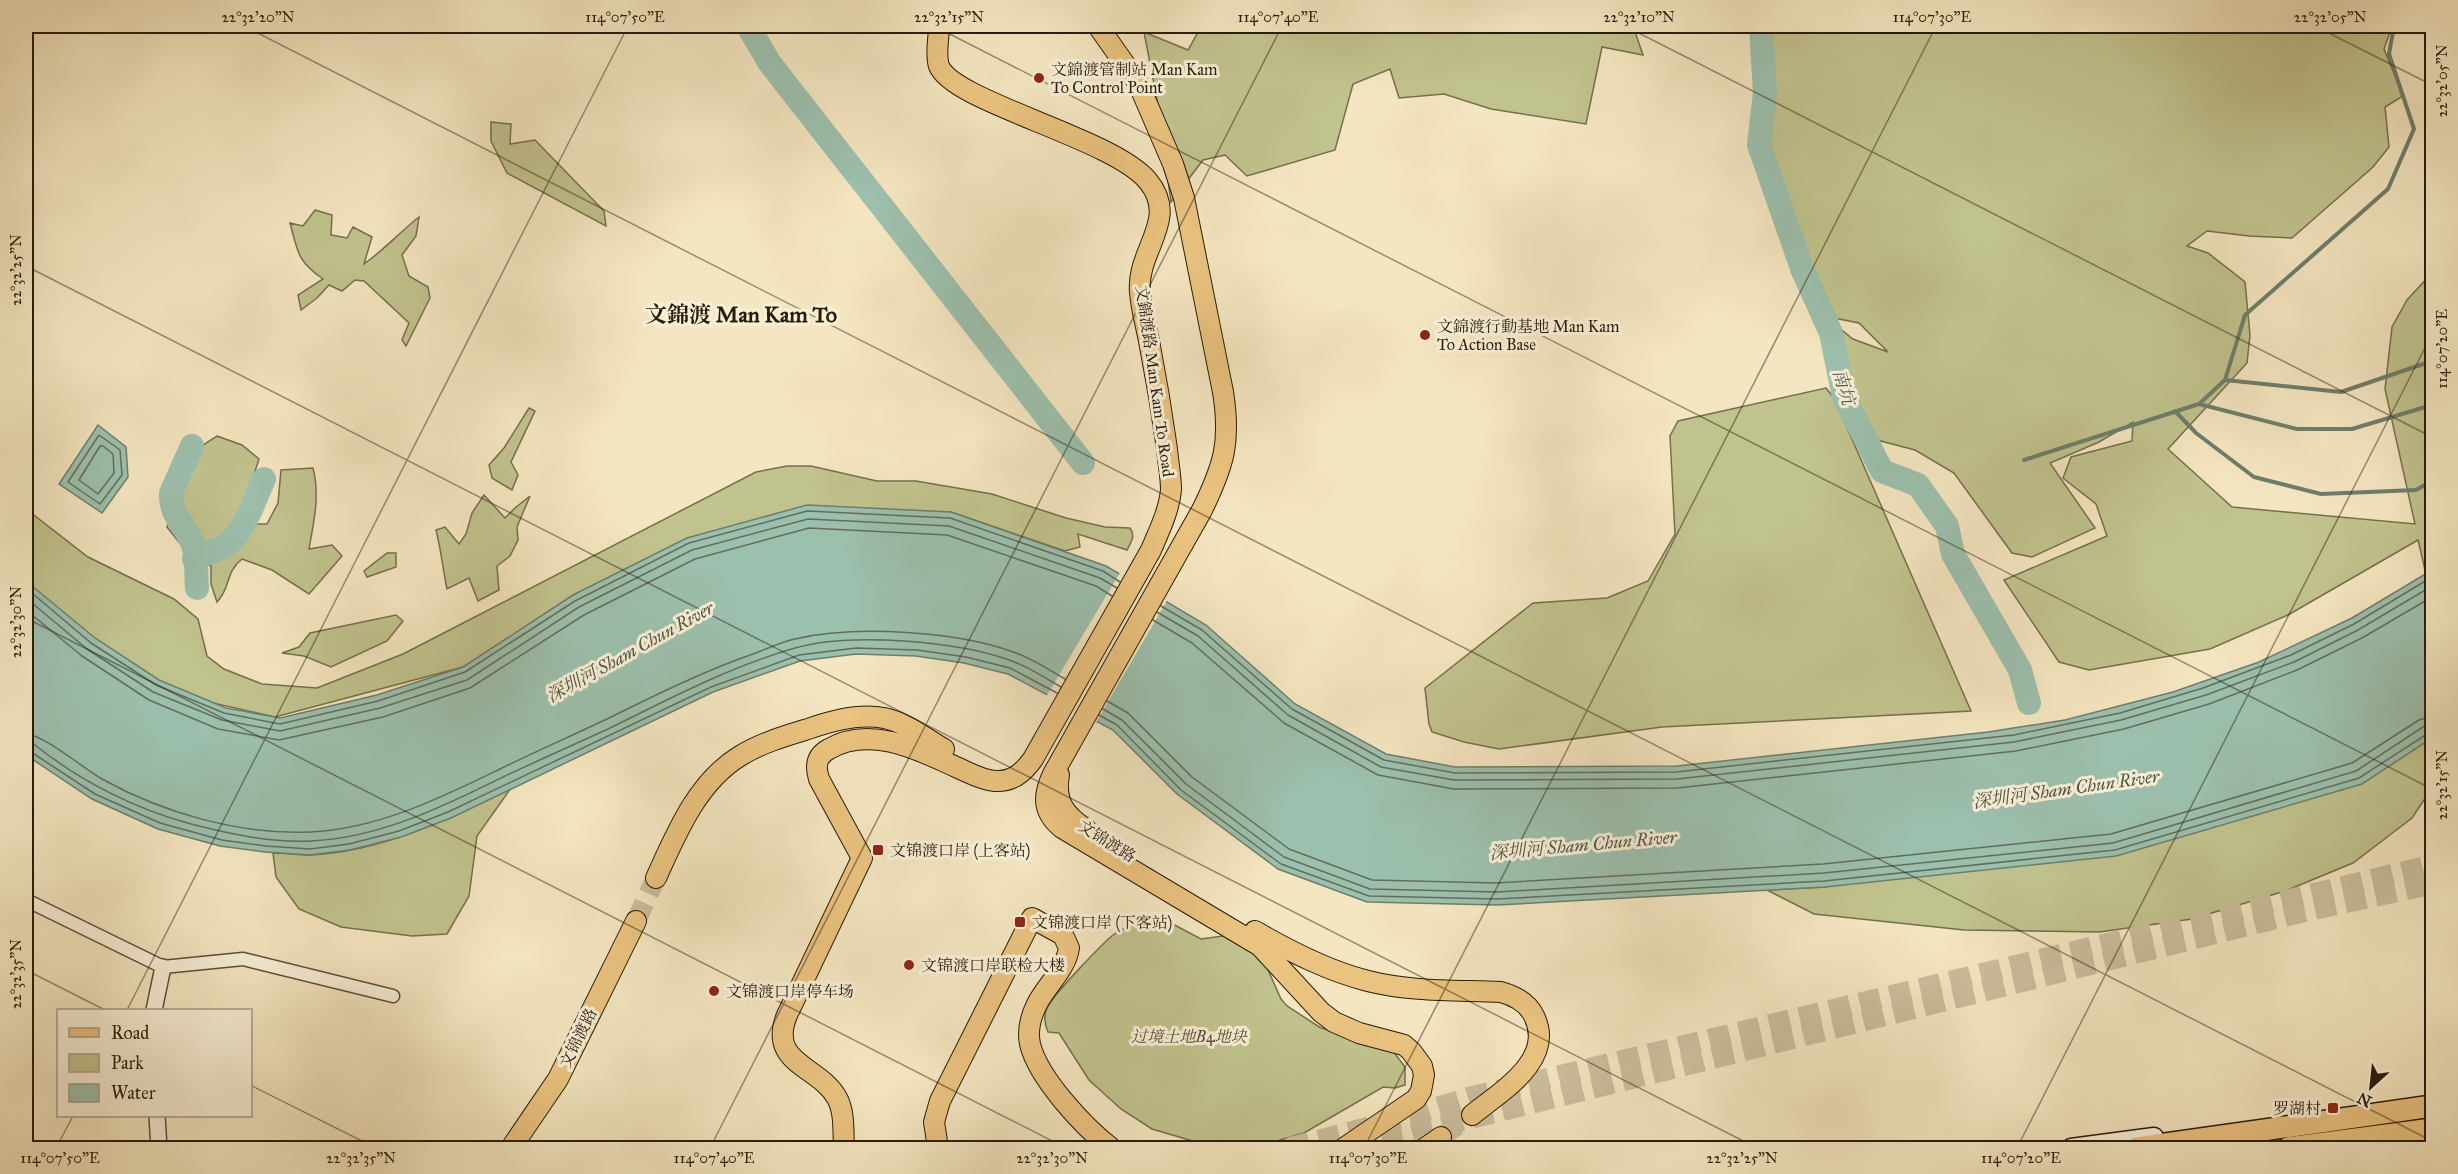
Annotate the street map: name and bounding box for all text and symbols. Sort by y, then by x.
text: 22°32'20"N [221,8,295,26]
text: 114°07'50"E [585,8,665,26]
text: 22°32'15"N [914,8,984,26]
text: 114°07'40"E [1238,8,1319,26]
text: 22°32'10"N [1603,8,1675,26]
text: 114°07'30"E [1893,8,1972,26]
text: 22°32'05"N [2294,8,2367,26]
text: 22°32'05"N [2433,44,2451,117]
place label: 文錦渡管制站 Man Kam To Control Point [1051,60,1218,97]
marker: 文錦渡管制站 Man Kam To Control Point [1032,71,1046,85]
text: 22°32'25"N [7,234,25,306]
street label: 文錦渡路 Man Kam To Road [1132,284,1178,478]
district label: 文錦渡 Man Kam To [645,301,837,328]
text: 114°07'20"E [2433,309,2451,389]
place label: 文錦渡行動基地 Man Kam To Action Base [1437,317,1620,354]
marker: 文錦渡行動基地 Man Kam To Action Base [1418,328,1432,342]
water label: 南坑 [1828,367,1861,410]
text: 22°32'30"N [7,586,25,658]
water label: 深圳河 Sham Chun River [542,596,719,707]
text: 22°32'15"N [2433,750,2451,820]
water label: 深圳河 Sham Chun River [1971,765,2162,813]
street label: 文锦渡路 [1075,816,1139,866]
water label: 深圳河 Sham Chun River [1488,826,1679,864]
place label: 文锦渡口岸 (上客站) [890,841,1030,861]
marker: 文锦渡口岸 (上客站) [871,843,885,857]
place label: 文锦渡口岸 (下客站) [1032,913,1172,933]
marker: 文锦渡口岸 (下客站) [1013,915,1027,929]
text: 22°32'35"N [7,939,25,1009]
place label: 文锦渡口岸联检大楼 [921,956,1065,975]
marker: 文锦渡口岸联检大楼 [902,958,916,972]
place label: 文锦渡口岸停车场 [726,982,854,1001]
marker: 文锦渡口岸停车场 [707,984,721,998]
street label: 文锦渡路 [555,1005,601,1071]
legend [57,1009,252,1117]
text: Road [111,1022,149,1044]
park label: 过境土地B4地块 [1131,1027,1248,1046]
text: Park [111,1052,144,1074]
north arrow [2341,1057,2401,1117]
text: Water [111,1082,156,1104]
text: N [2354,1088,2375,1111]
place label: 罗湖村 [2273,1099,2321,1118]
marker: 罗湖村 [2326,1101,2340,1115]
text: 114°07'50"E [20,1149,100,1167]
text: 22°32'35"N [326,1149,396,1167]
text: 114°07'40"E [674,1149,755,1167]
text: 22°32'30"N [1016,1149,1088,1167]
text: 114°07'30"E [1329,1149,1408,1167]
text: 22°32'25"N [1706,1149,1778,1167]
text: 114°07'20"E [1981,1149,2061,1167]

